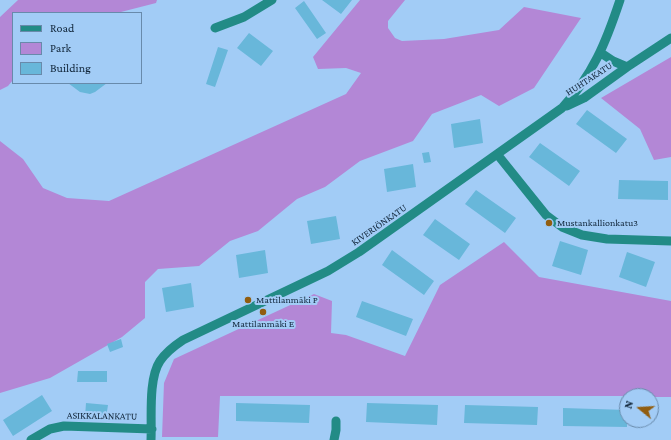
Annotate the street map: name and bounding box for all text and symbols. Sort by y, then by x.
legend [12,12,142,84]
text: Road [50,21,74,35]
text: Park [50,41,71,55]
street label: HUHTAKATU [563,59,615,99]
text: Building [50,61,91,75]
street label: KIVERIÖNKATU [349,202,409,248]
place label: Mustankallionkatu3 [557,217,638,229]
marker: Mustankallionkatu3 [544,218,554,228]
place label: Mattilanmäki P [256,294,318,306]
marker: Mattilanmäki P [243,295,253,305]
marker: Mattilanmäki E [258,307,268,317]
place label: Mattilanmäki E [232,318,294,330]
north arrow [619,388,659,428]
text: N [622,399,635,410]
street label: ASIKKALANKATU [67,409,137,423]

